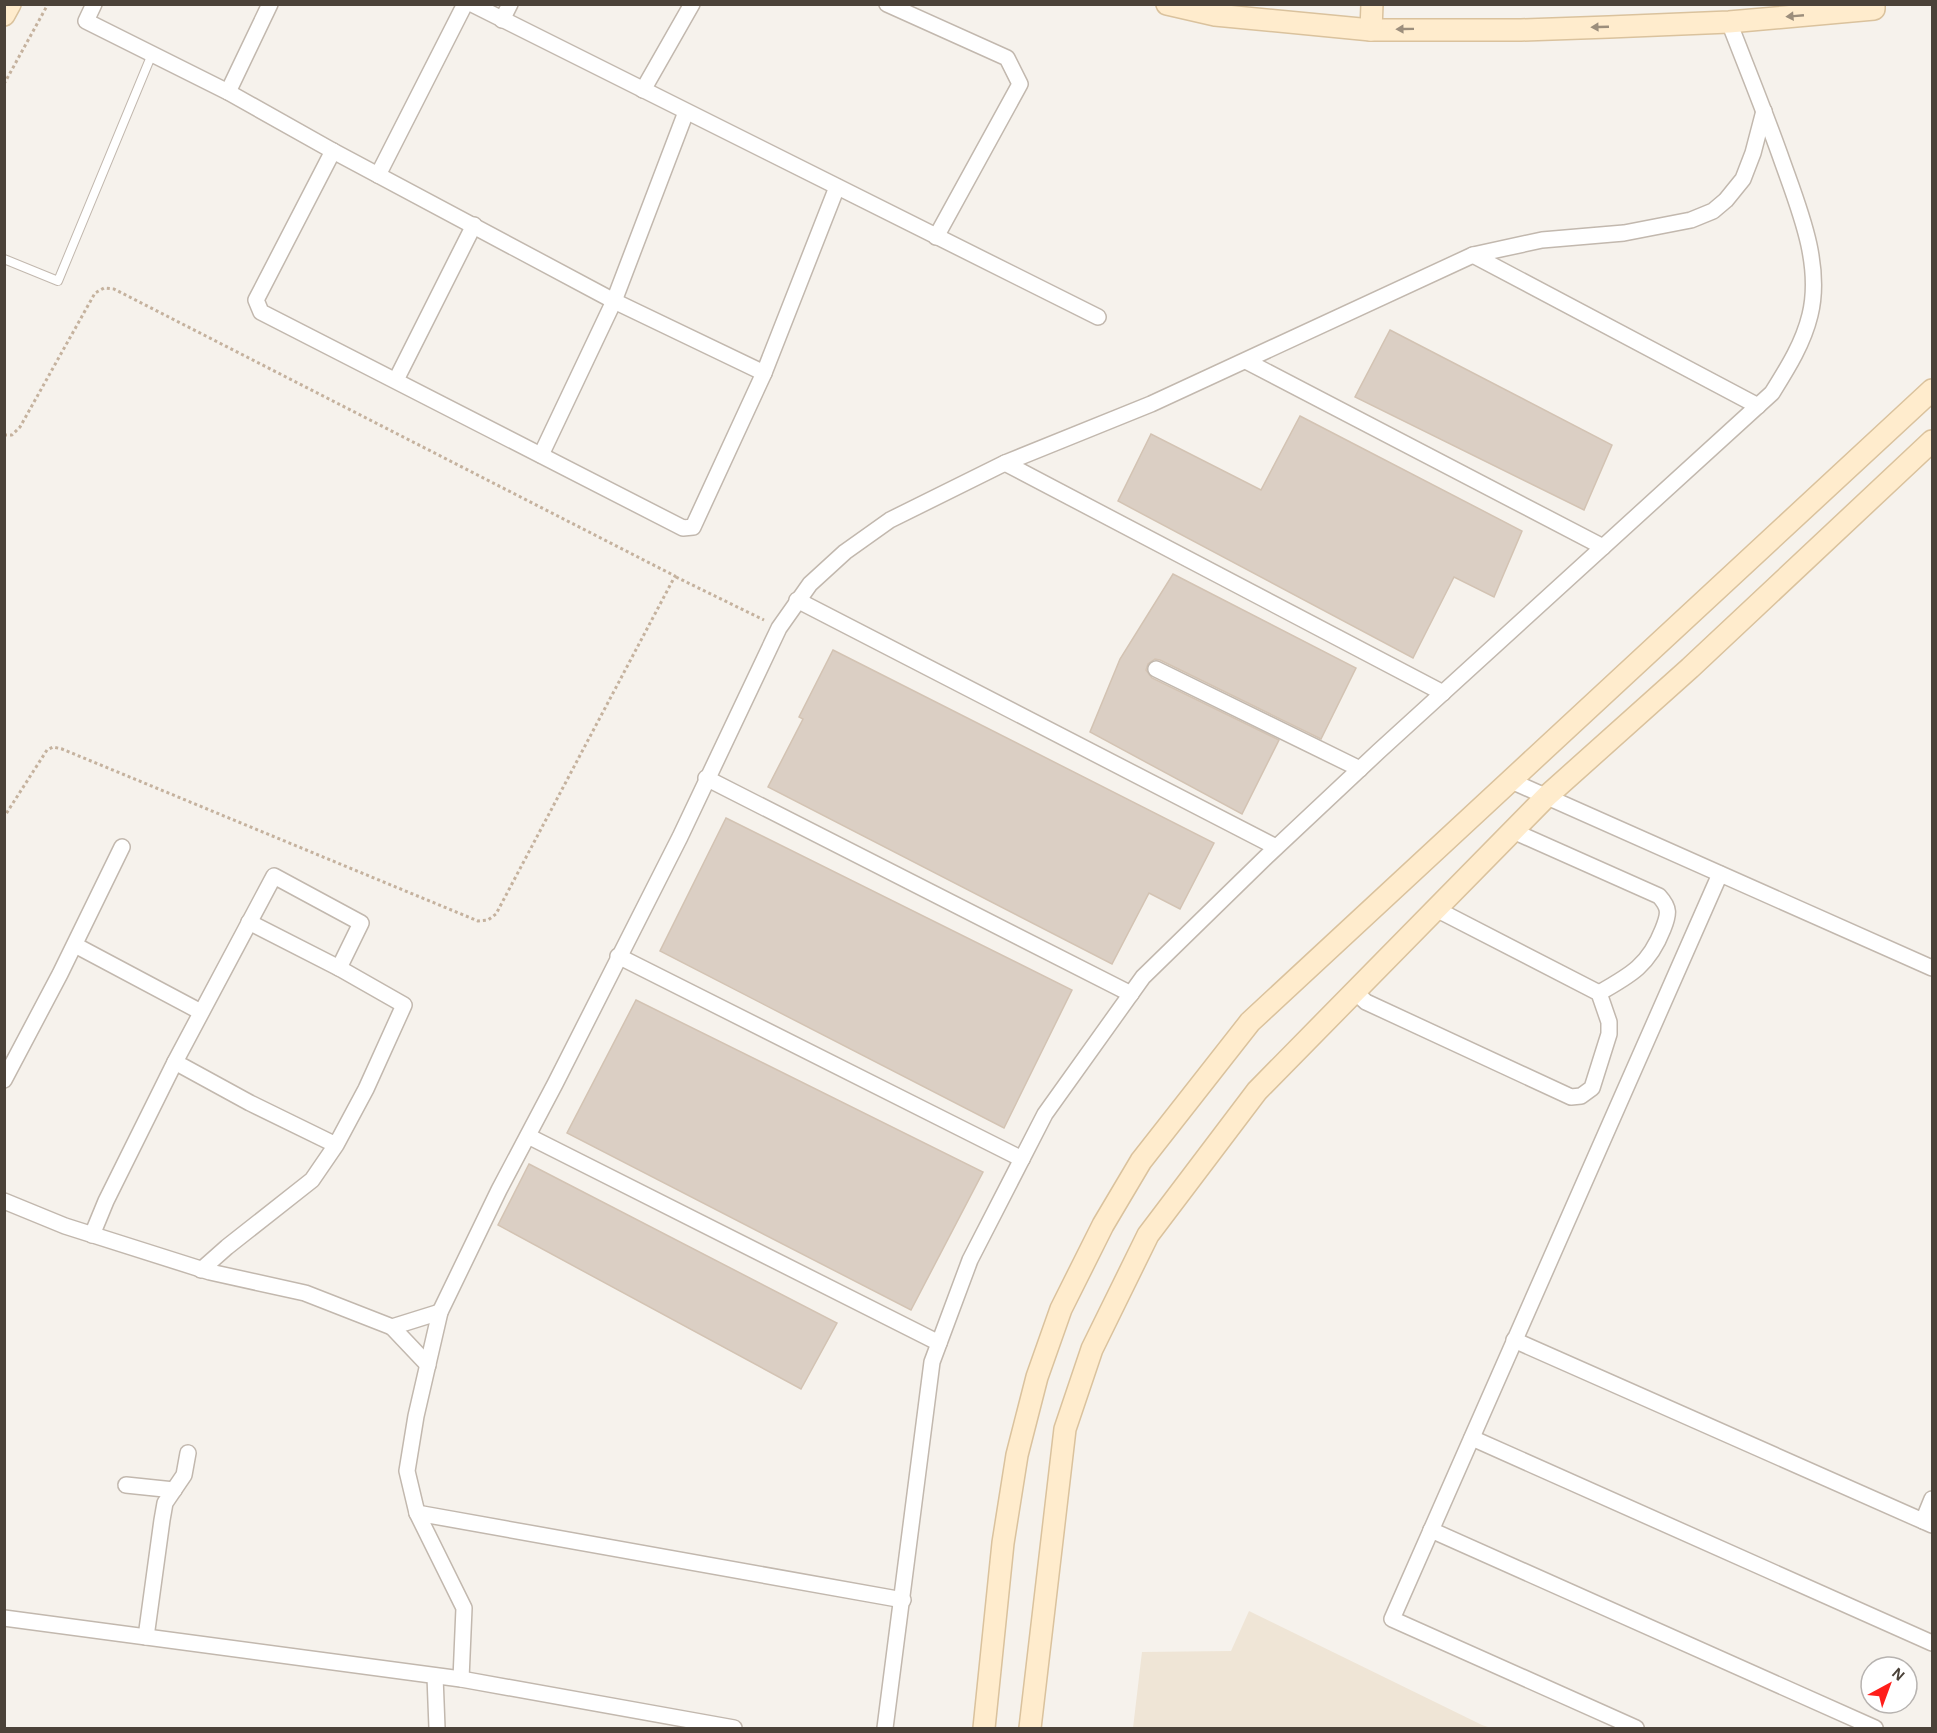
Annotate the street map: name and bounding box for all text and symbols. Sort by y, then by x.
one-way arrow [1785,11,1804,21]
one-way arrow [1591,23,1610,32]
one-way arrow [1396,24,1415,34]
north arrow [1859,1655,1919,1715]
text: N [1889,1665,1908,1684]

